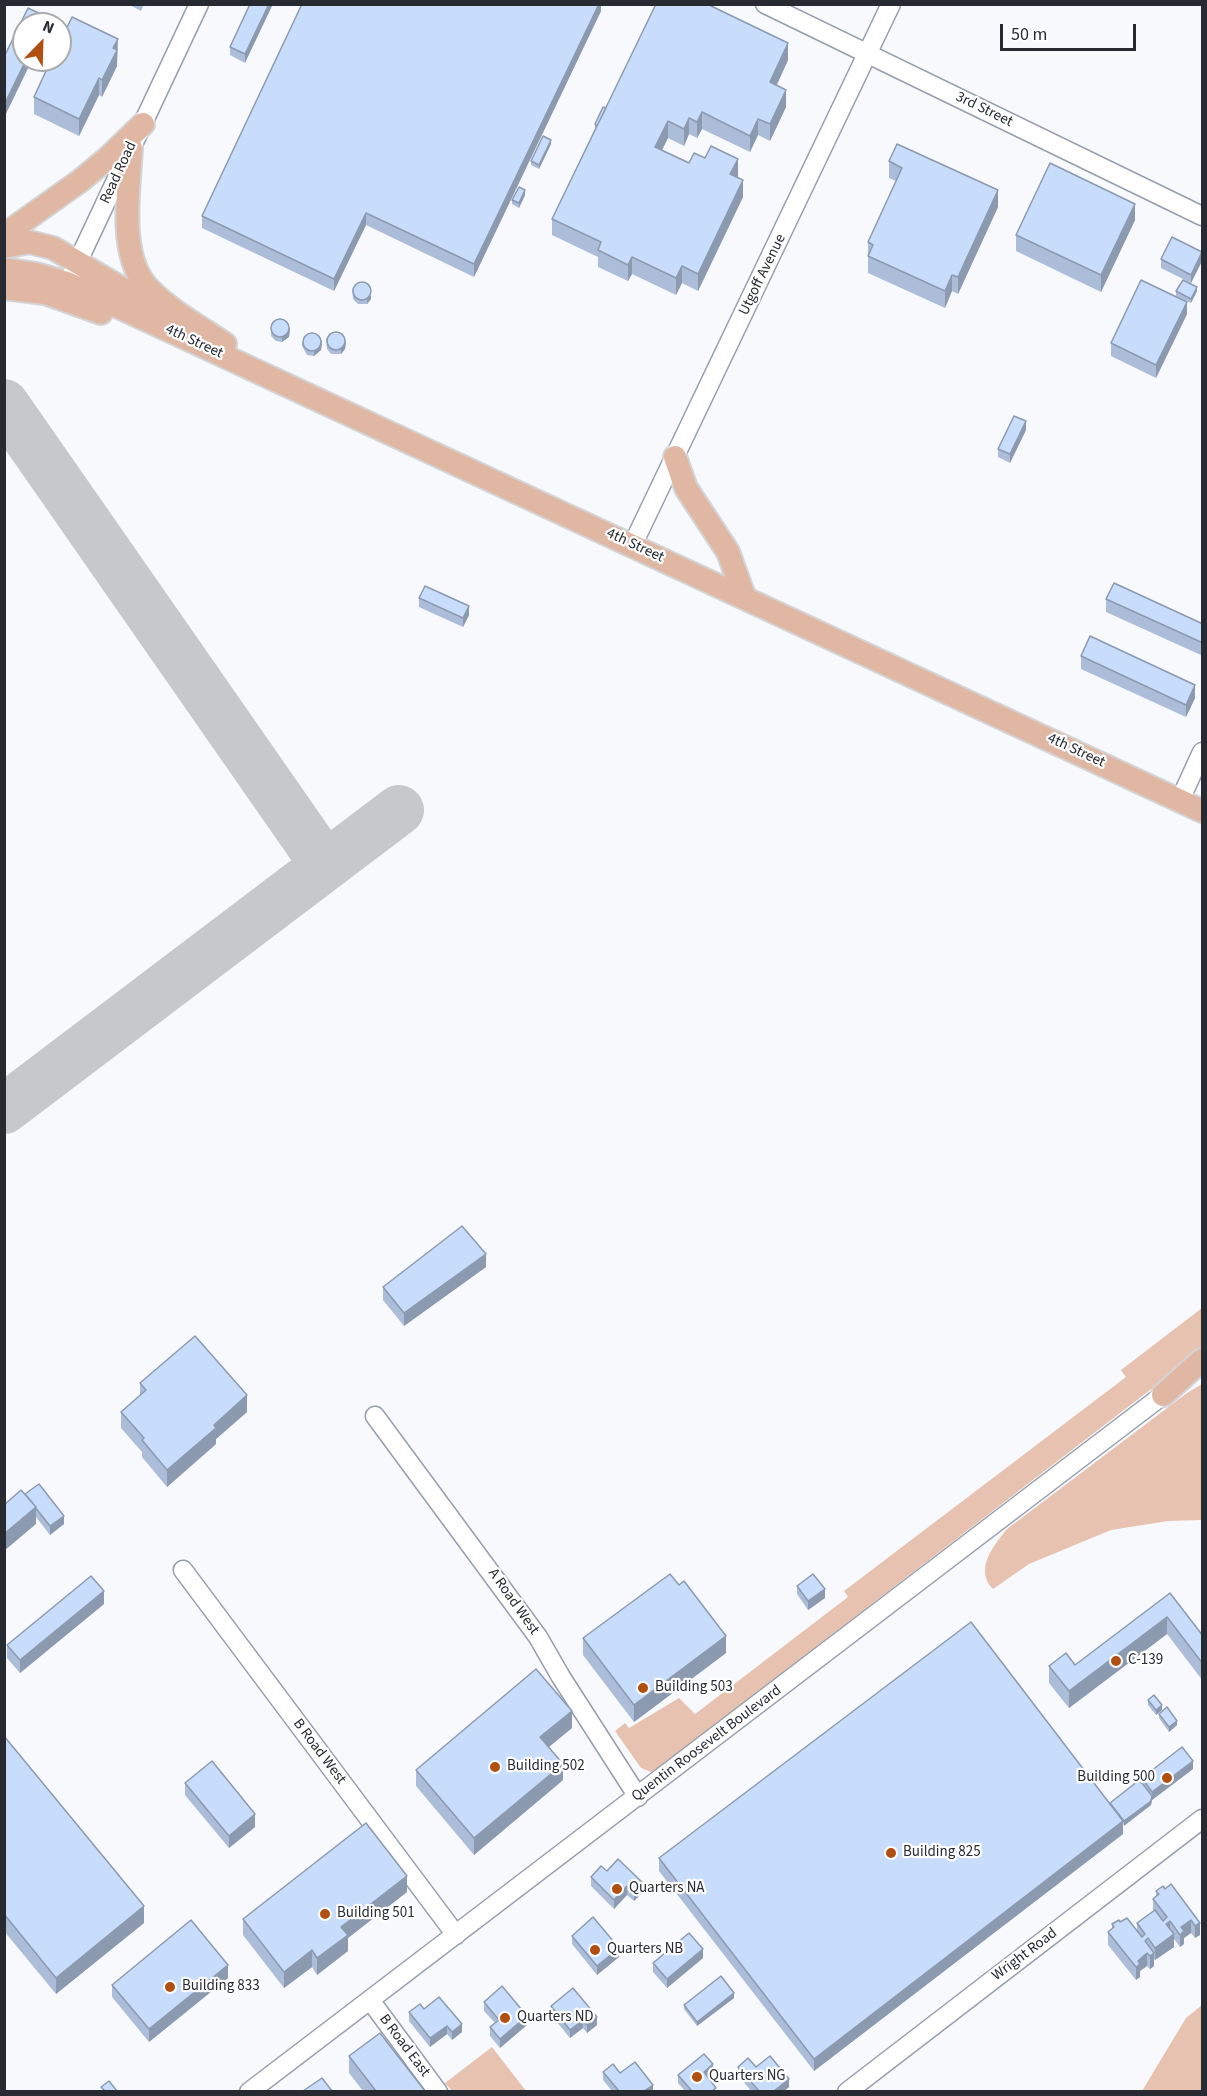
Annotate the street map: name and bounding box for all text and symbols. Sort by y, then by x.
north arrow [12,12,72,72]
scale bar [1003,12,1140,50]
text: N [39,15,57,39]
text: 50 m [1011,22,1047,47]
street label: 3rd Street [952,88,1016,132]
street label: Read Road [97,139,141,207]
street label: Utgoff Avenue [736,232,790,318]
street label: 4th Street [162,321,226,363]
street label: 4th Street [603,525,667,567]
street label: 4th Street [1044,730,1108,772]
street label: A Road West [484,1565,542,1639]
place label: C-139 [1128,1652,1163,1670]
marker: C-139 [1109,1654,1123,1668]
place label: Building 503 [655,1679,733,1697]
marker: Building 503 [636,1681,650,1695]
street label: Quentin Roosevelt Boulevard [629,1682,785,1806]
street label: B Road West [289,1716,349,1788]
place label: Building 502 [507,1758,585,1776]
marker: Building 502 [488,1760,502,1774]
place label: Building 500 [1077,1769,1155,1787]
marker: Building 500 [1160,1771,1174,1785]
place label: Building 825 [903,1844,981,1862]
marker: Building 825 [884,1846,898,1860]
place label: Quarters NA [629,1880,704,1898]
marker: Quarters NA [610,1882,624,1896]
place label: Building 501 [337,1905,415,1923]
marker: Building 501 [318,1907,332,1921]
street label: Wright Road [989,1925,1061,1985]
place label: Quarters NB [607,1941,683,1959]
marker: Quarters NB [588,1943,602,1957]
place label: Building 833 [182,1978,260,1996]
marker: Building 833 [163,1980,177,1994]
place label: Quarters ND [517,2009,594,2027]
street label: B Road East [375,2011,433,2081]
marker: Quarters ND [498,2011,512,2025]
place label: Quarters NG [709,2068,786,2086]
marker: Quarters NG [690,2070,704,2084]

